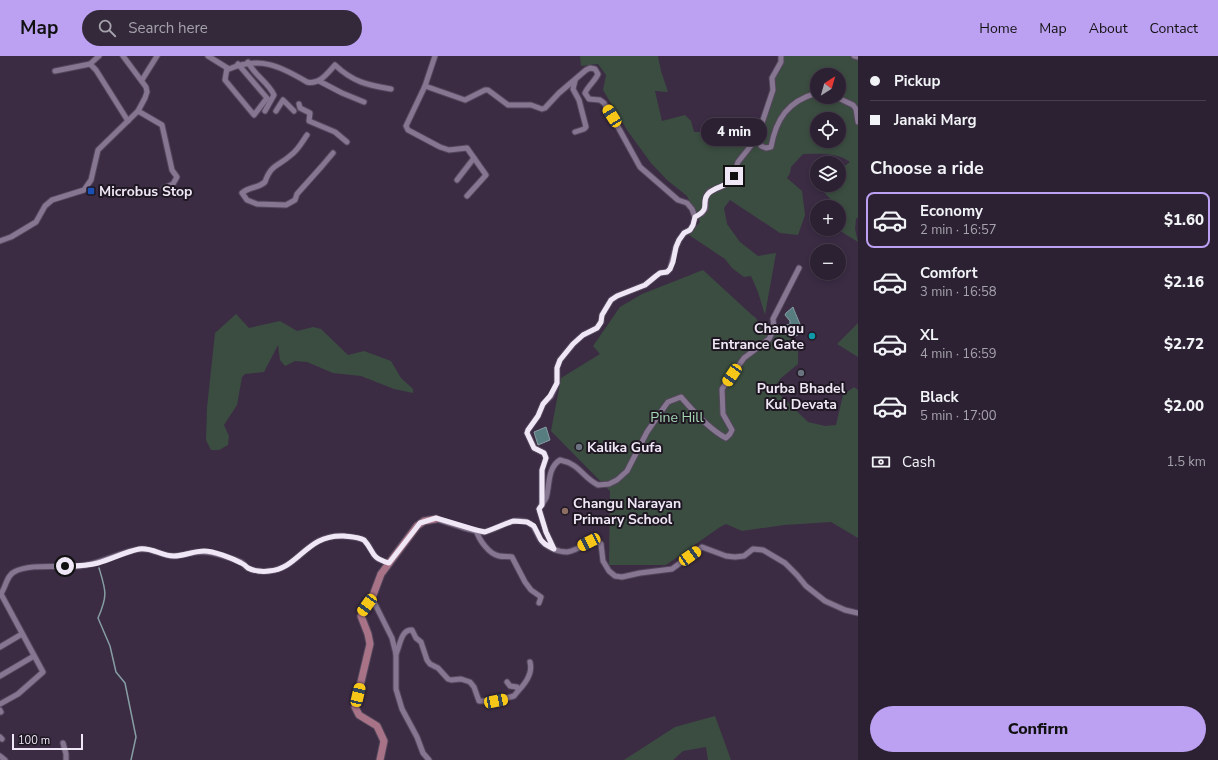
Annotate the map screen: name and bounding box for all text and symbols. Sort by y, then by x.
search box [82,10,362,46]
text: Map [20,15,58,41]
icon: search [96,17,118,39]
text: Search here [128,18,208,38]
text: Home [979,19,1017,38]
text: Map [1039,19,1067,38]
text: About [1089,19,1128,38]
text: Contact [1150,19,1198,38]
north arrow [810,68,846,104]
map controls [810,68,846,280]
text: Pickup [894,71,940,91]
car [601,103,623,129]
text: Janaki Marg [894,110,976,130]
button: locate [810,112,846,148]
callout: 4 min [701,118,767,146]
text: 4 min [717,123,751,141]
button: layers [810,156,846,192]
text: Choose a ride [870,156,984,180]
route end [725,167,743,185]
place label: Microbus Stop [99,182,192,201]
marker: Microbus Stop [86,186,96,196]
button: + [810,200,846,236]
text: Economy [920,201,983,221]
icon: car [872,202,908,238]
text: $1.60 [1164,210,1204,230]
text: 2 min · 16:57 [920,221,996,239]
button: − [810,244,846,280]
text: Comfort [920,263,977,283]
icon: car [872,264,908,300]
text: $2.16 [1164,272,1204,292]
text: 3 min · 16:58 [920,283,996,301]
place label: Changu Entrance Gate [712,319,804,354]
text: XL [920,325,939,345]
icon: car [872,326,908,362]
marker: Changu Entrance Gate [807,331,817,341]
text: $2.72 [1164,334,1204,354]
text: 4 min · 16:59 [920,345,996,363]
car [720,362,744,388]
marker: Purba Bhadel Kul Devata [796,368,806,378]
place label: Purba Bhadel Kul Devata [757,379,846,414]
text: Black [920,387,958,407]
icon: car [872,388,908,424]
text: $2.00 [1164,396,1204,416]
text: 5 min · 17:00 [920,407,996,425]
park label: Pine Hill [650,408,704,427]
place label: Kalika Gufa [587,438,662,457]
marker: Kalika Gufa [574,442,584,452]
icon: cash [870,451,892,473]
text: Cash [902,452,936,472]
text: 1.5 km [1166,453,1206,471]
place label: Changu Narayan Primary School [573,494,681,529]
marker: Changu Narayan Primary School [560,506,570,516]
car [576,531,602,553]
car [677,544,703,568]
route start [56,557,74,575]
car [355,592,379,618]
car [349,682,367,708]
car [483,693,509,709]
button: Confirm [870,706,1206,752]
scale bar [12,732,83,751]
text: 100 m [18,733,50,748]

